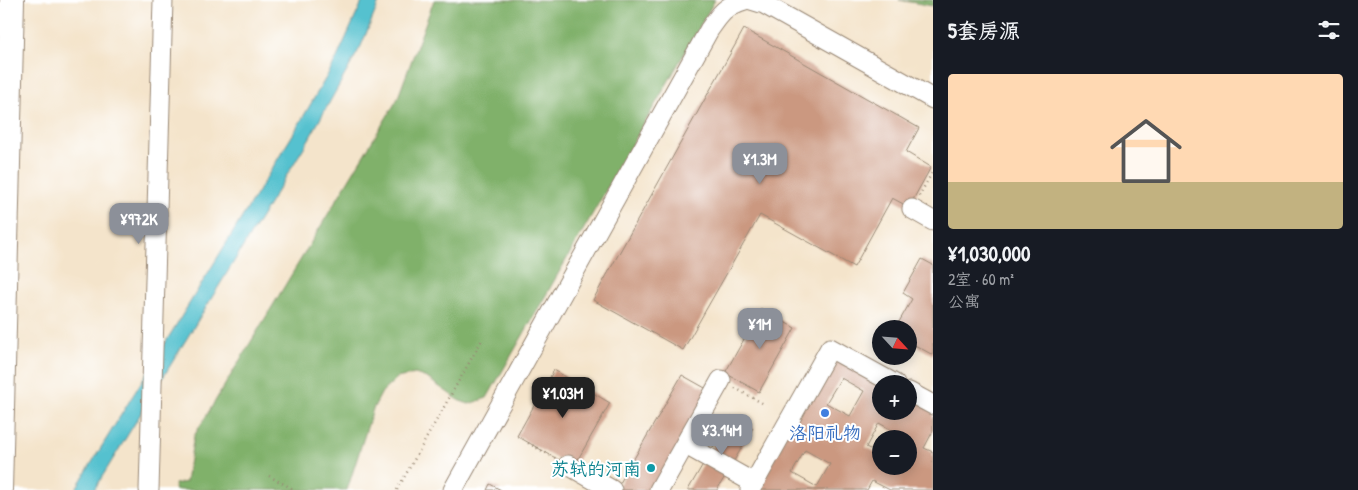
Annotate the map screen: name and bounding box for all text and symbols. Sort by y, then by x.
text: 5套房源 [948,16,1020,45]
icon: filters [1315,16,1343,44]
icon: home [1101,106,1191,196]
pin: ¥1.3M [725,142,795,185]
text: ¥1.3M [743,148,777,170]
pin: ¥972K [104,202,174,245]
text: ¥972K [120,208,158,230]
text: ¥1,030,000 [948,239,1030,268]
text: 2室 · 60 m² [948,268,1014,290]
text: 公寓 [948,290,980,312]
pin: ¥1M [736,308,784,350]
text: ¥1M [749,313,771,335]
north arrow [872,320,918,365]
map controls [872,320,917,475]
button: + [872,375,917,420]
pin: ¥1.03M [522,376,604,419]
text: ¥1.03M [543,382,583,404]
marker: 洛阳礼物 [819,407,831,419]
pin: ¥3.14M [681,414,763,456]
text: ¥3.14M [702,419,742,441]
place label: 洛阳礼物 [789,420,861,445]
button: − [872,430,917,475]
place label: 苏轼的河南 [551,456,641,481]
marker: 苏轼的河南 [645,462,657,474]

